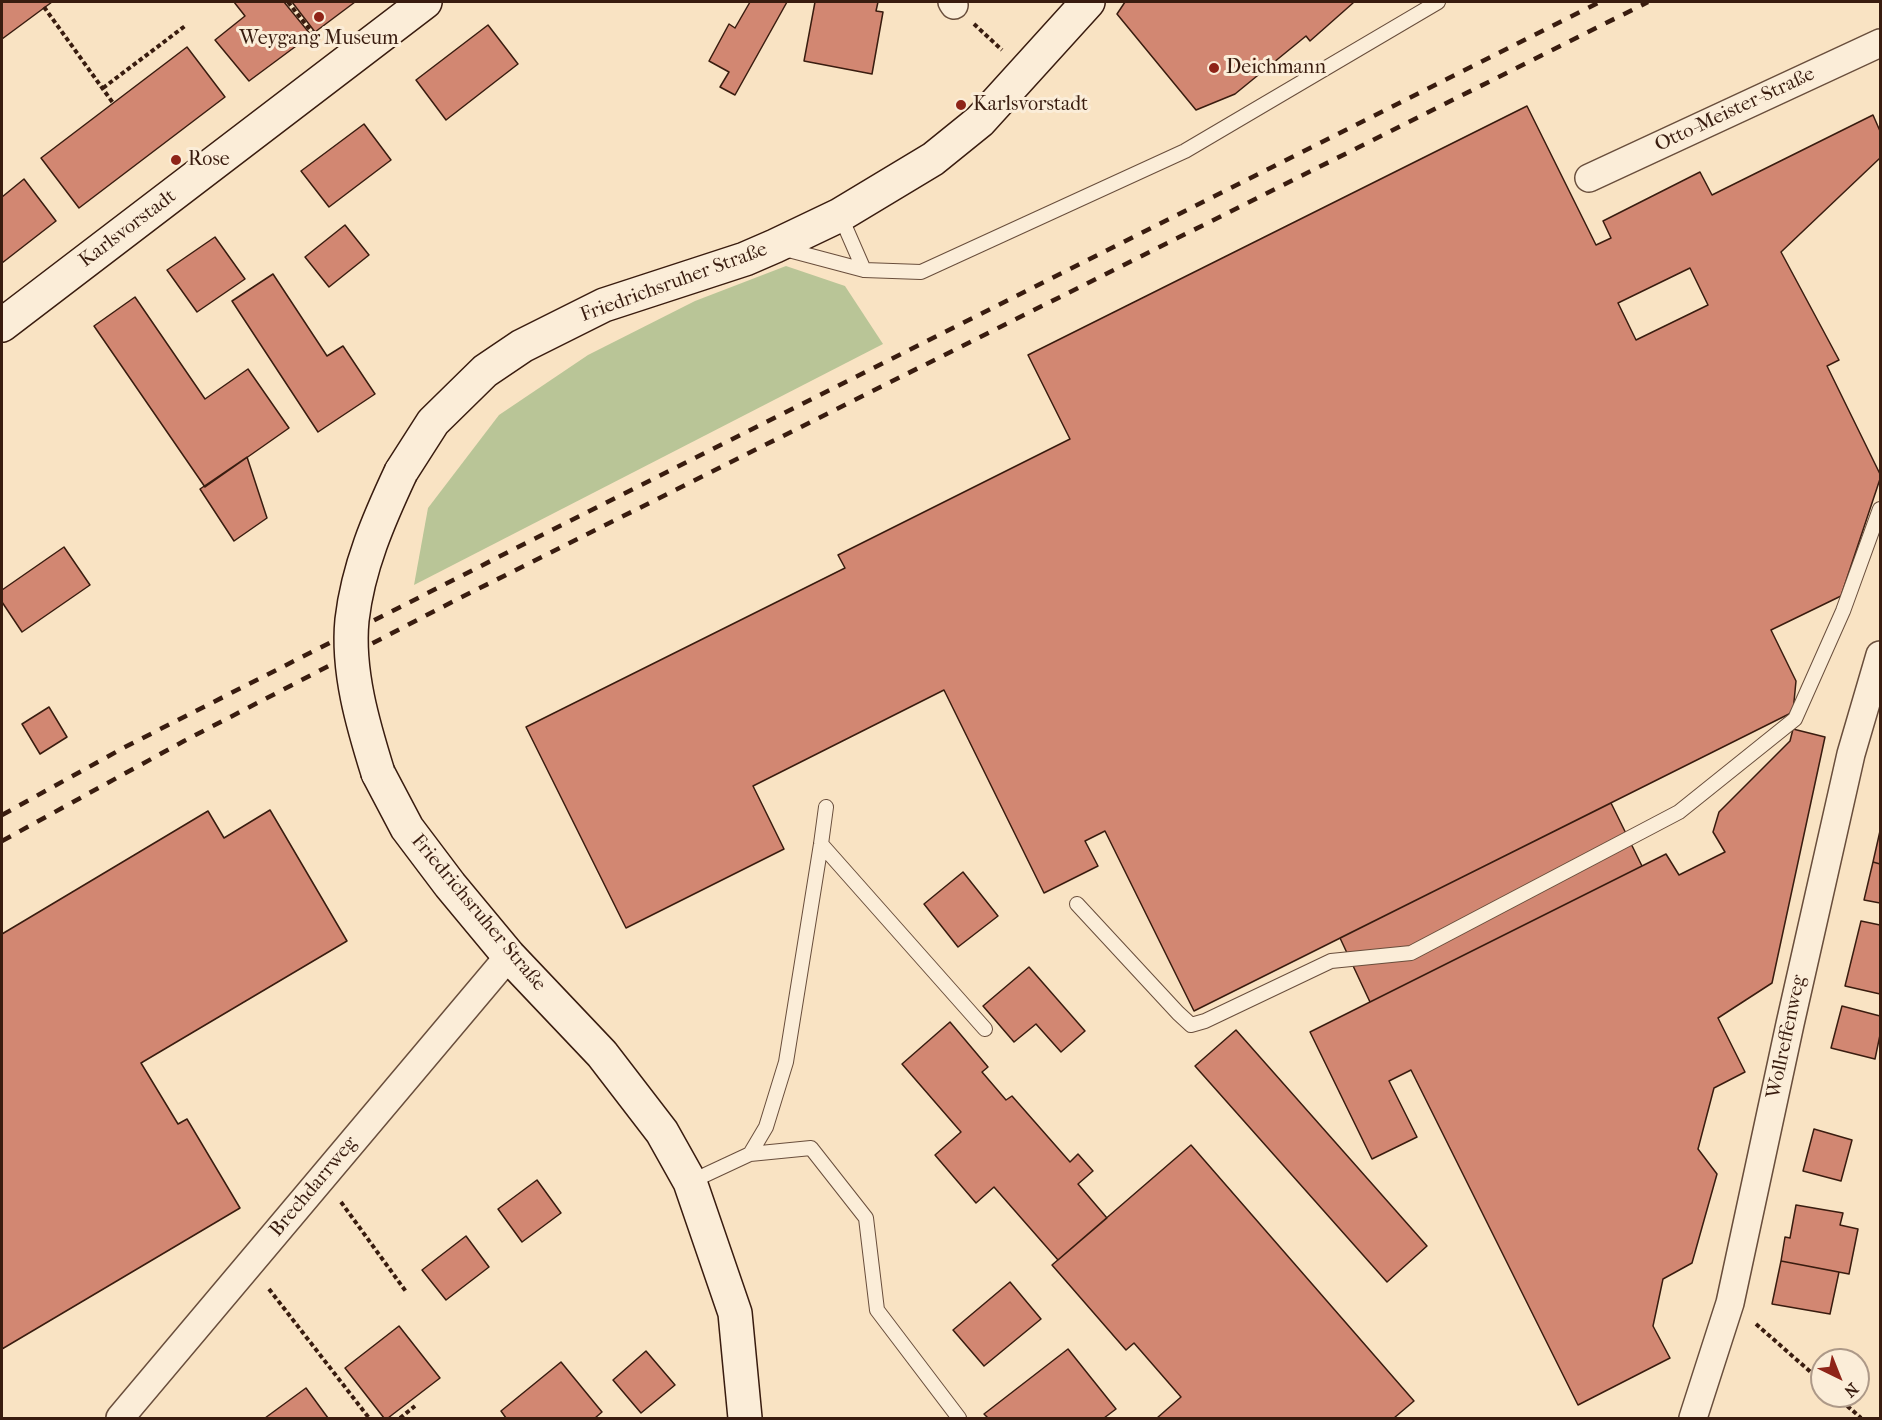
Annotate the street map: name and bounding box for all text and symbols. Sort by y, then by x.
marker: Weygang Museum [312,10,326,24]
place label: Weygang Museum [239,27,399,51]
place label: Deichmann [1226,56,1326,80]
marker: Deichmann [1207,61,1221,75]
street label: Otto-Meister-Straße [1651,62,1819,158]
place label: Karlsvorstadt [973,93,1088,117]
marker: Karlsvorstadt [954,98,968,112]
place label: Rose [188,148,230,172]
marker: Rose [169,153,183,167]
street label: Karlsvorstadt [75,185,181,273]
street label: Friedrichsruher Straße [577,238,771,328]
street label: Friedrichsruher Straße [405,830,551,996]
street label: Wollreffenweg [1762,973,1812,1101]
street label: Brechdarrweg [265,1132,363,1242]
north arrow [1810,1348,1870,1408]
text: N [1840,1379,1862,1401]

